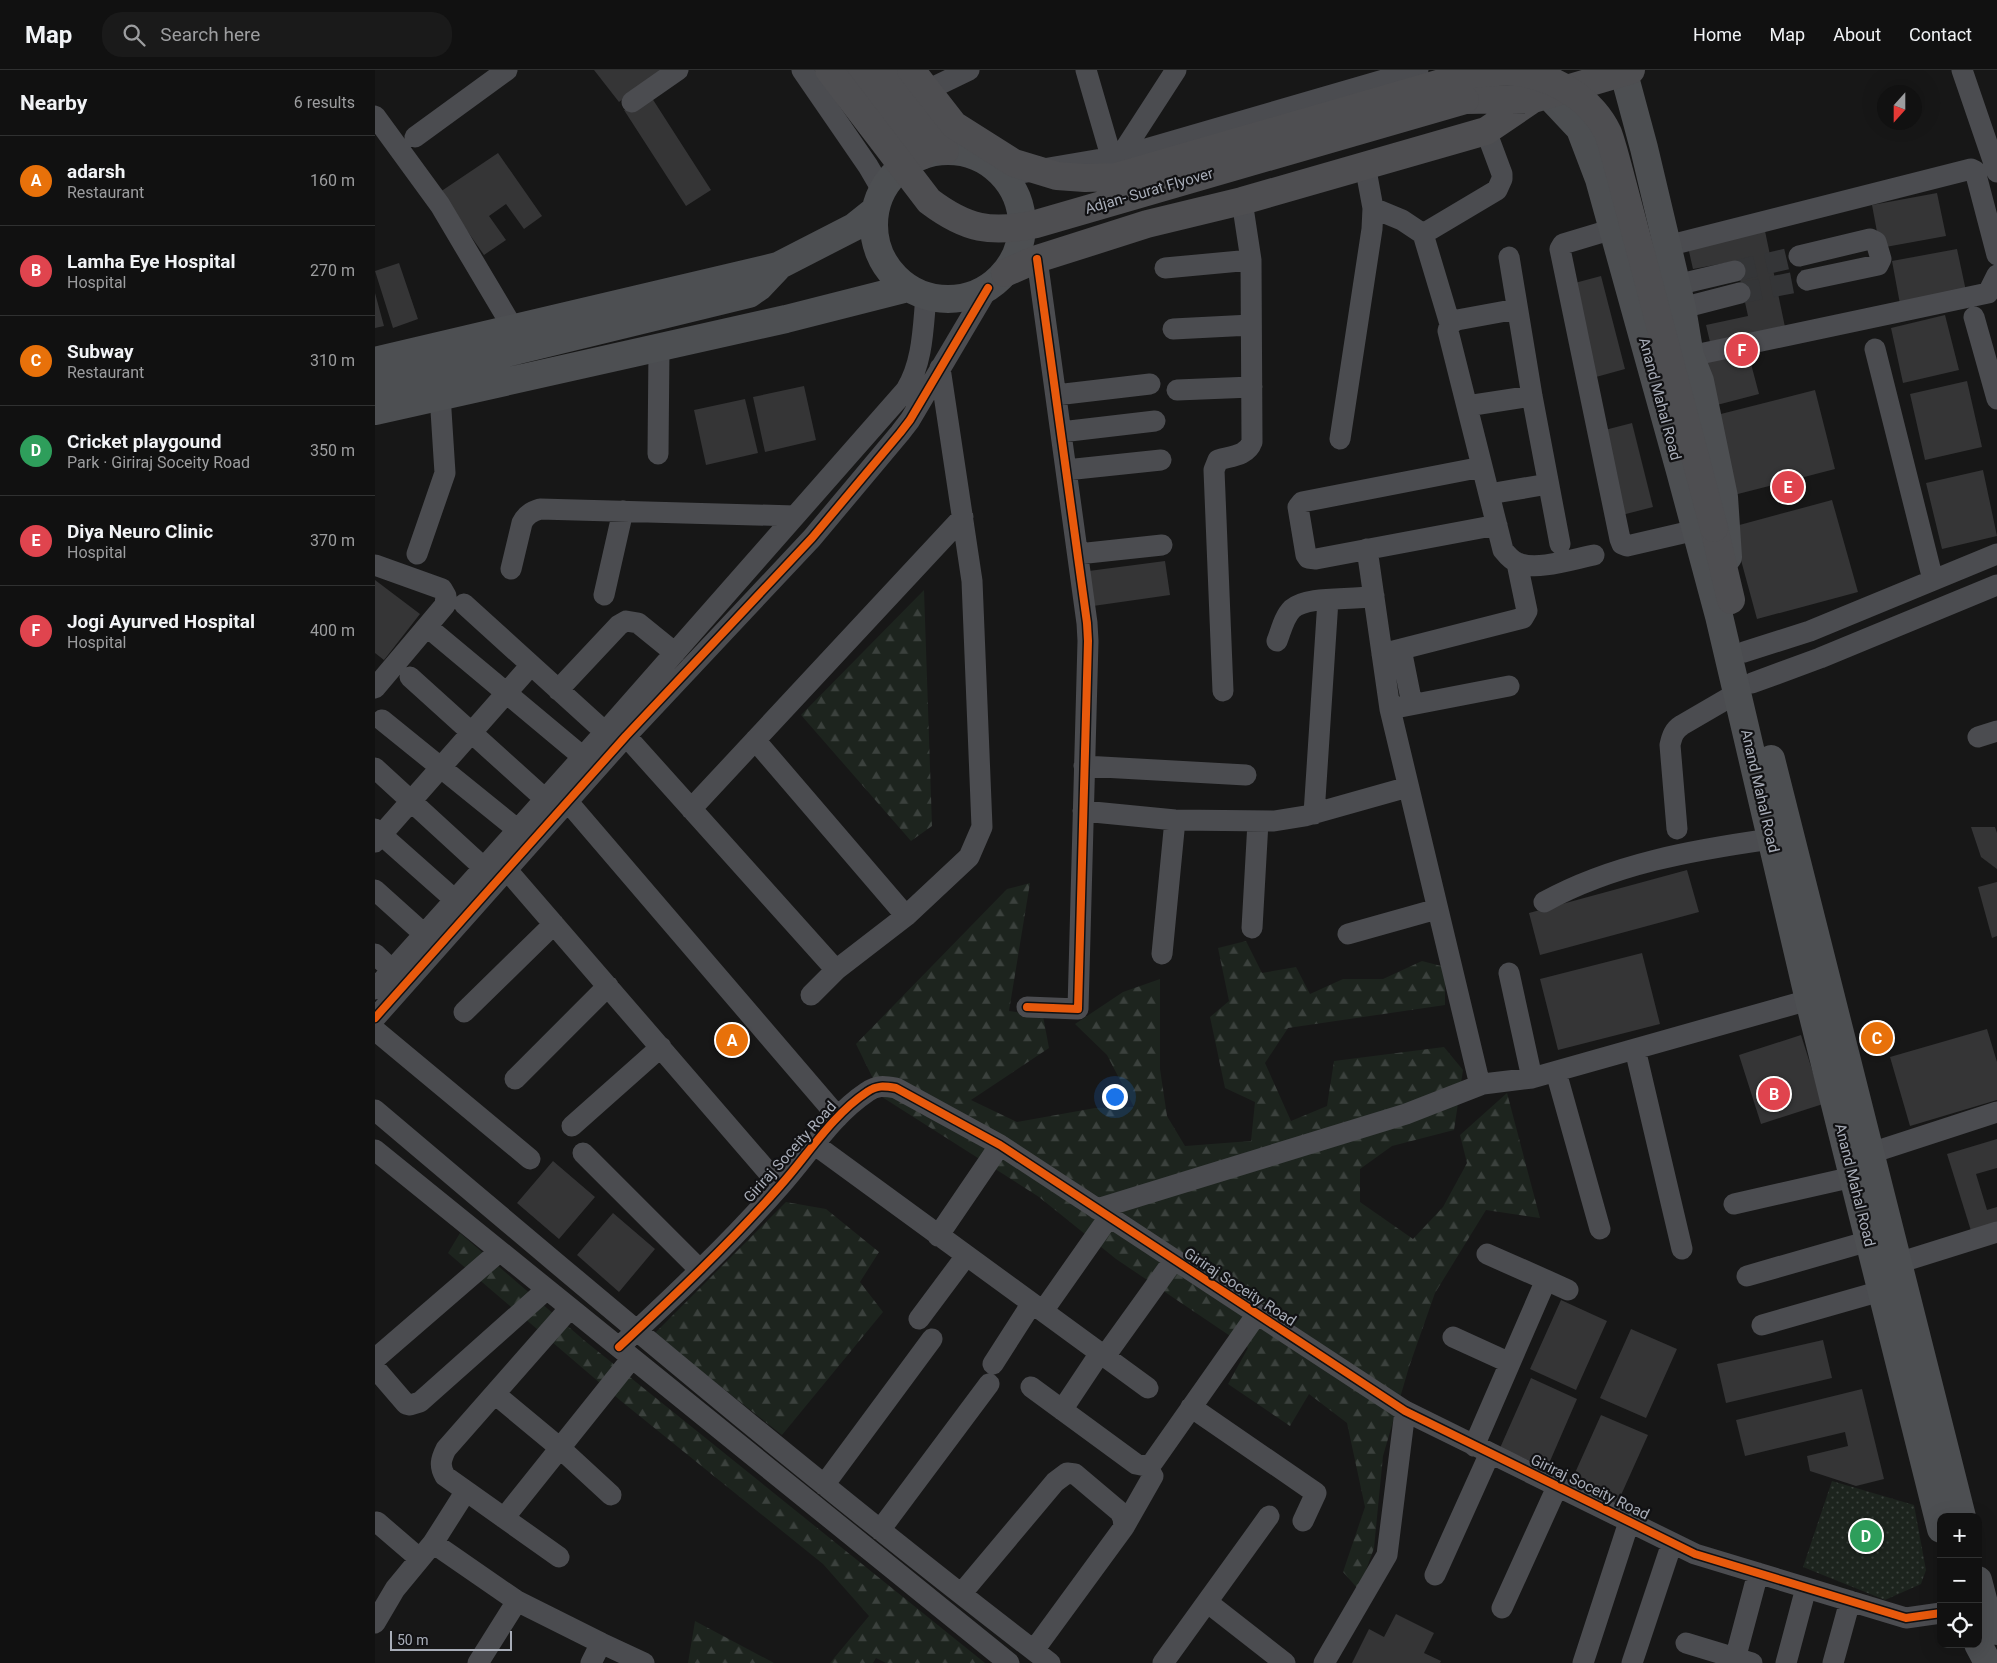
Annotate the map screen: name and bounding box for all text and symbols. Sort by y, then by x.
search box [102,12,452,57]
text: Map [25,21,72,49]
icon: search [120,21,148,49]
text: Search here [160,23,260,46]
text: Home [1693,24,1742,45]
text: Map [1770,24,1805,45]
text: About [1833,24,1881,45]
text: Contact [1909,24,1972,45]
north arrow [1877,85,1922,130]
text: Nearby [20,91,87,115]
text: 6 results [294,93,355,112]
text: adarsh [67,160,125,183]
street label: Adjan- Surat Flyover [1083,164,1215,218]
text: A [31,171,41,190]
text: 160 m [310,171,355,190]
text: Restaurant [67,183,144,202]
text: Lamha Eye Hospital [67,250,236,273]
text: B [31,261,41,280]
text: 270 m [310,261,355,280]
text: Hospital [67,273,127,292]
pin: F [1726,331,1758,369]
street label: Anand Mahal Road [1635,336,1685,462]
text: Subway [67,340,134,363]
text: C [31,351,41,370]
text: 310 m [310,351,355,370]
text: Restaurant [67,363,144,382]
text: Cricket playgound [67,430,221,453]
text: D [31,441,41,460]
text: 350 m [310,441,355,460]
text: Park · Giriraj Soceity Road [67,453,250,472]
pin: E [1772,468,1804,506]
text: Diya Neuro Clinic [67,520,213,543]
text: E [32,531,41,550]
text: 370 m [310,531,355,550]
text: Hospital [67,543,127,562]
text: Jogi Ayurved Hospital [67,610,255,633]
text: F [32,621,40,640]
text: 400 m [310,621,355,640]
text: Hospital [67,633,127,652]
street label: Anand Mahal Road [1737,728,1783,854]
pin: C [1861,1019,1893,1057]
pin: A [716,1021,748,1059]
pin: B [1758,1075,1790,1113]
your location [1102,1084,1128,1110]
street label: Giriraj Soceity Road [740,1098,840,1206]
street label: Anand Mahal Road [1831,1122,1879,1248]
street label: Giriraj Soceity Road [1181,1244,1299,1330]
street label: Giriraj Soceity Road [1528,1450,1652,1524]
map controls [1937,1513,1982,1648]
button: + [1937,1513,1982,1558]
pin: D [1850,1517,1882,1555]
button: − [1937,1558,1982,1603]
button: locate [1937,1603,1982,1648]
scale bar [390,1628,513,1651]
text: 50 m [397,1632,429,1648]

